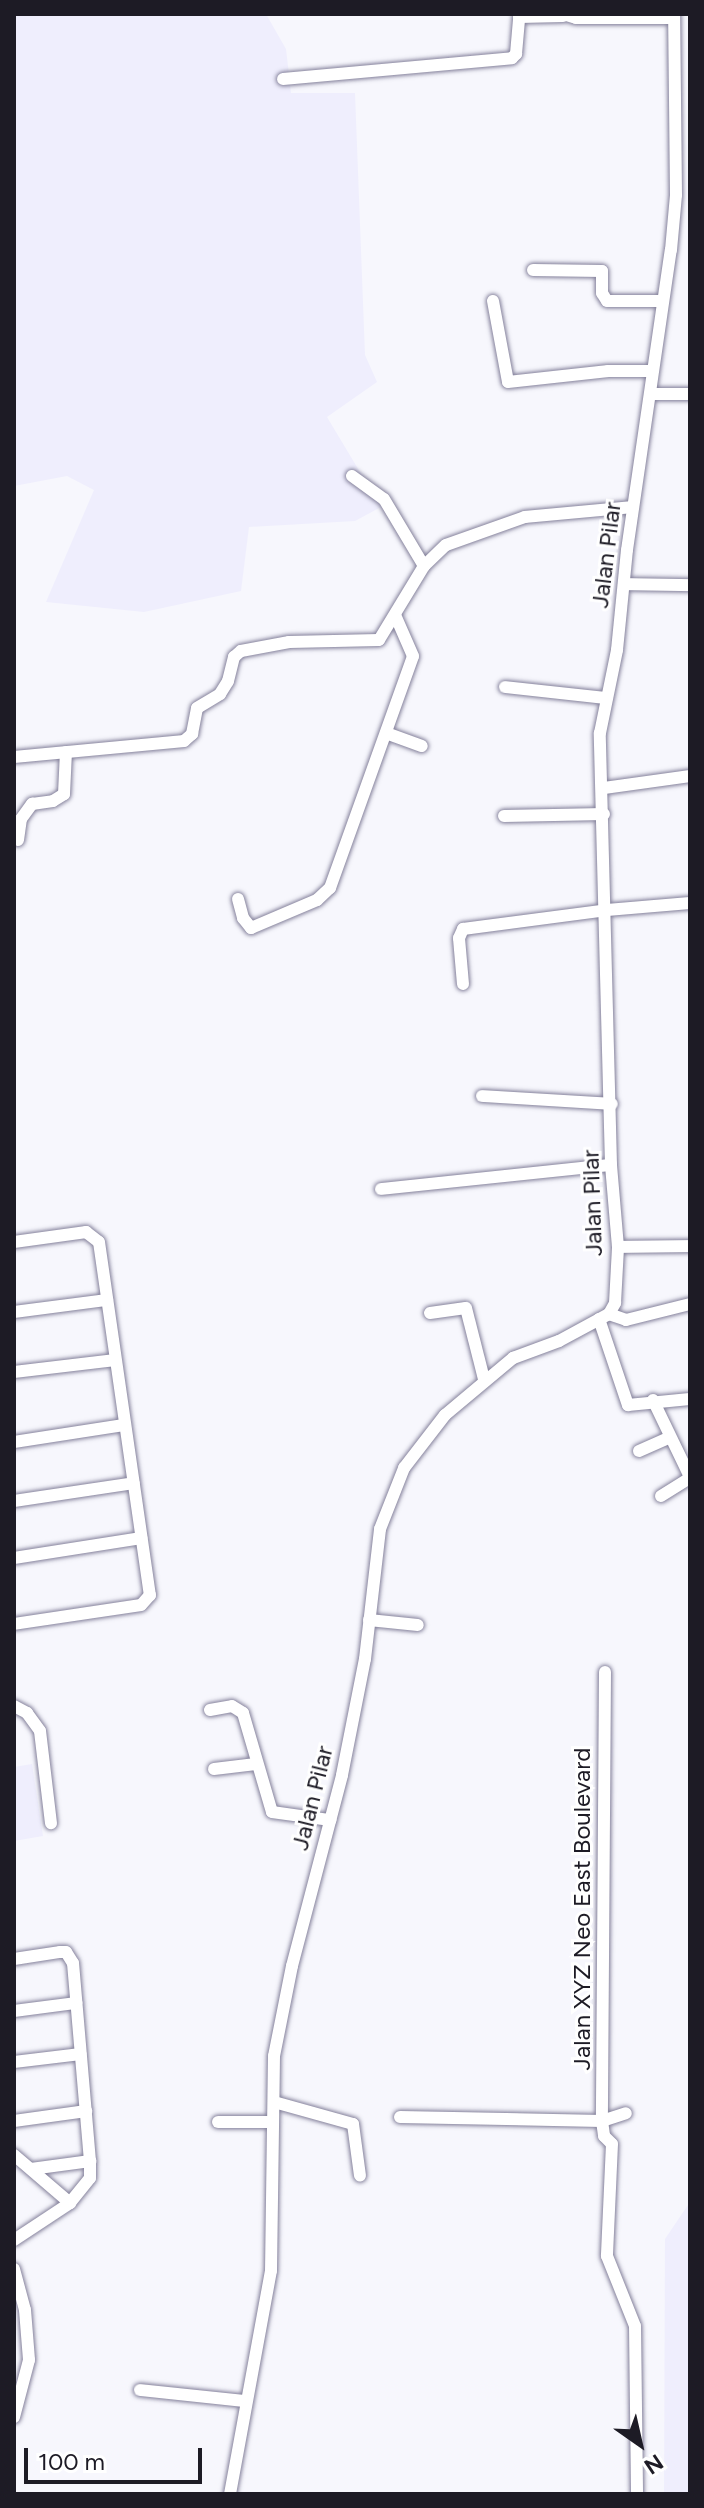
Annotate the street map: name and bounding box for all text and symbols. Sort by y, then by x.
street label: Jalan Pilar [585,500,627,610]
street label: Jalan Pilar [576,1149,608,1257]
street label: Jalan Pilar [285,1743,339,1853]
street label: Jalan XYZ Neo East Boulevard [568,1748,596,2070]
north arrow [600,2404,680,2484]
scale bar [28,2432,206,2482]
text: 100 m [38,2447,105,2476]
text: N [639,2448,668,2480]

